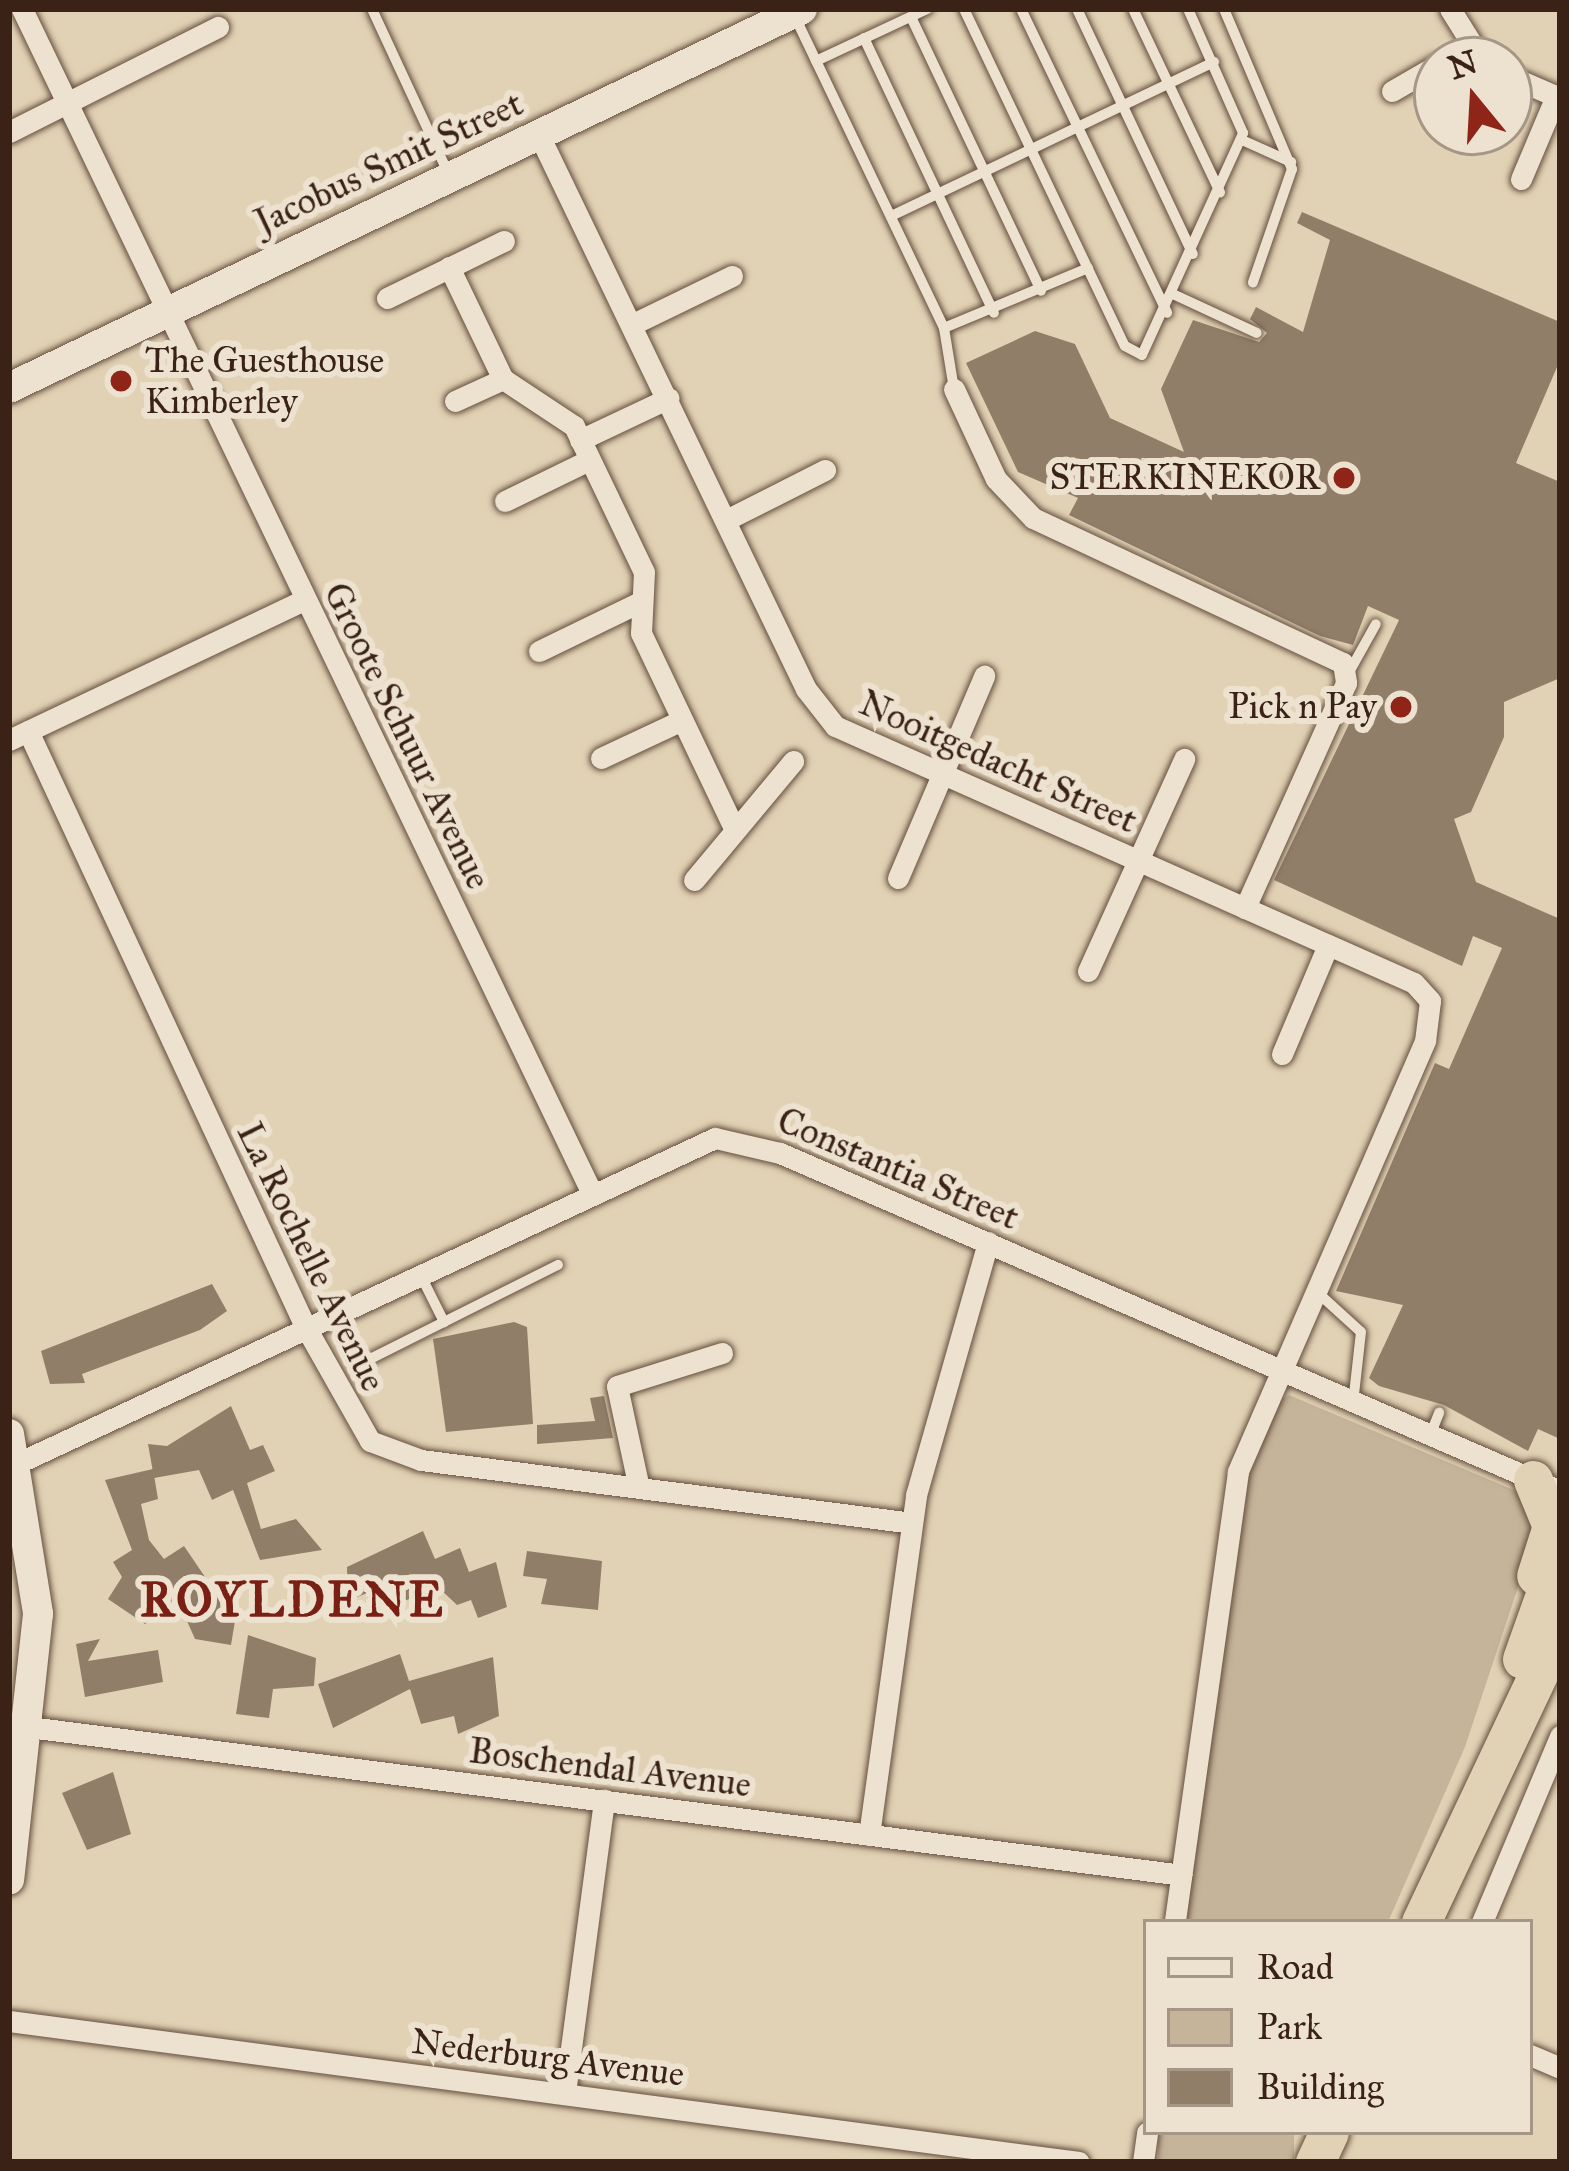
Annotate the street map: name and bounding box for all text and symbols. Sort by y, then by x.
north arrow [1413,36,1533,156]
text: N [1443,41,1482,88]
street label: Jacobus Smit Street [248,82,530,244]
place label: The Guesthouse Kimberley [145,338,384,423]
marker: The Guesthouse Kimberley [108,368,134,394]
place label: STERKINEKOR [1049,456,1320,500]
marker: STERKINEKOR [1331,465,1357,491]
street label: Groote Schuur Avenue [314,576,500,896]
street label: Nooitgedacht Street [853,681,1143,843]
place label: Pick n Pay [1228,685,1377,729]
marker: Pick n Pay [1388,694,1414,720]
street label: Constantia Street [771,1099,1025,1239]
street label: La Rochelle Avenue [227,1116,395,1398]
district label: ROYLDENE [140,1571,446,1629]
street label: Boschendal Avenue [467,1729,753,1807]
legend [1143,1919,1533,2135]
text: Road [1257,1945,1334,1989]
text: Park [1257,2005,1322,2049]
street label: Nederburg Avenue [409,2020,687,2096]
text: Building [1257,2065,1384,2109]

